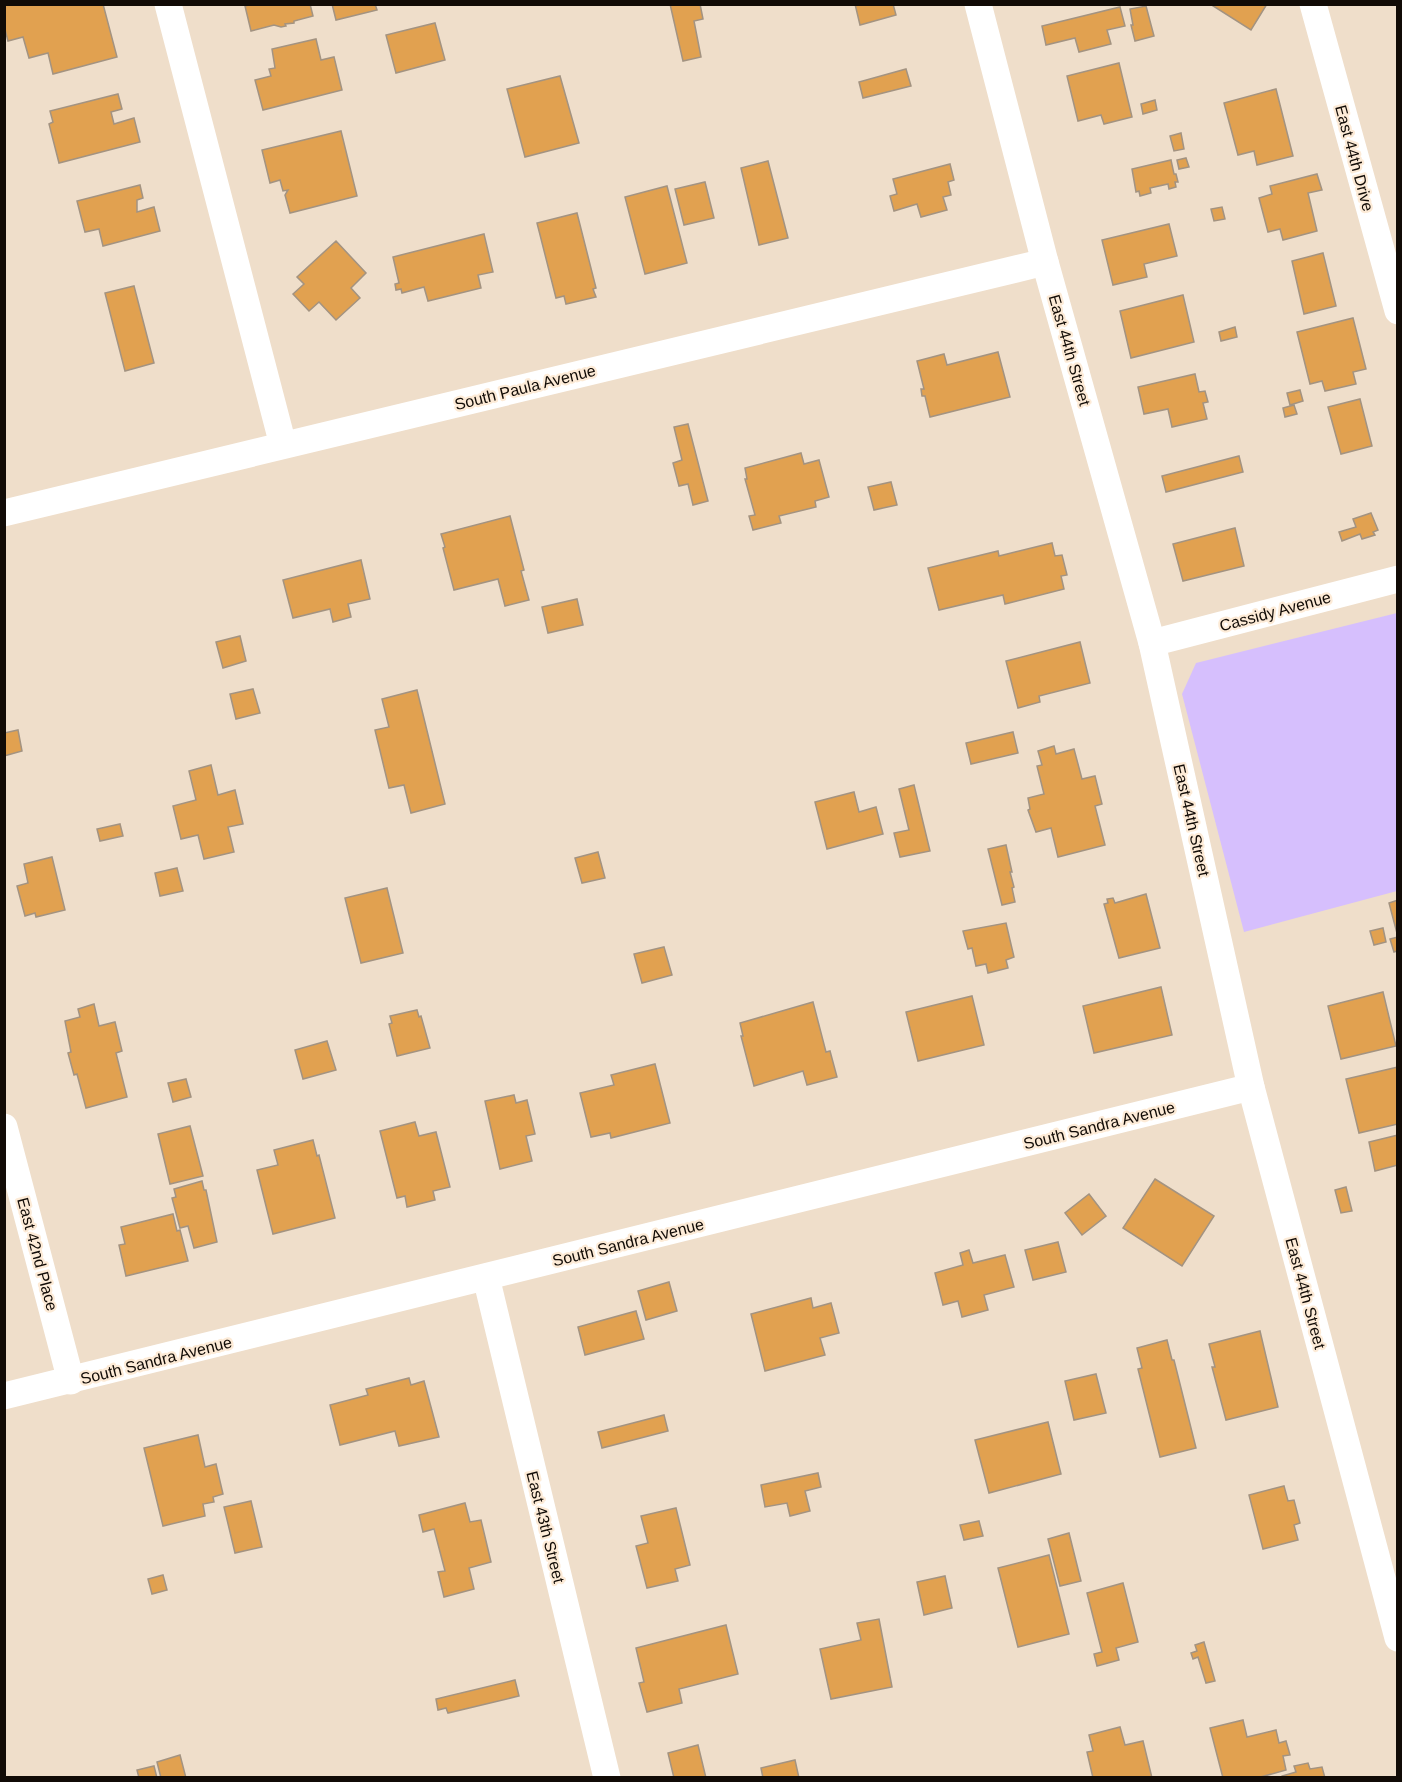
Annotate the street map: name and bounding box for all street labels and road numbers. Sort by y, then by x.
street label: East 44th Drive [1332,103,1377,213]
street label: East 44th Street [1046,293,1094,408]
street label: South Paula Avenue [453,362,597,413]
street label: Cassidy Avenue [1218,588,1333,635]
street label: East 44th Street [1170,762,1213,878]
street label: South Sandra Avenue [1022,1098,1177,1153]
street label: East 42nd Place [14,1196,61,1313]
street label: South Sandra Avenue [551,1215,706,1270]
street label: East 44th Street [1282,1236,1329,1351]
street label: South Sandra Avenue [79,1333,234,1388]
street label: East 43th Street [523,1469,568,1585]

